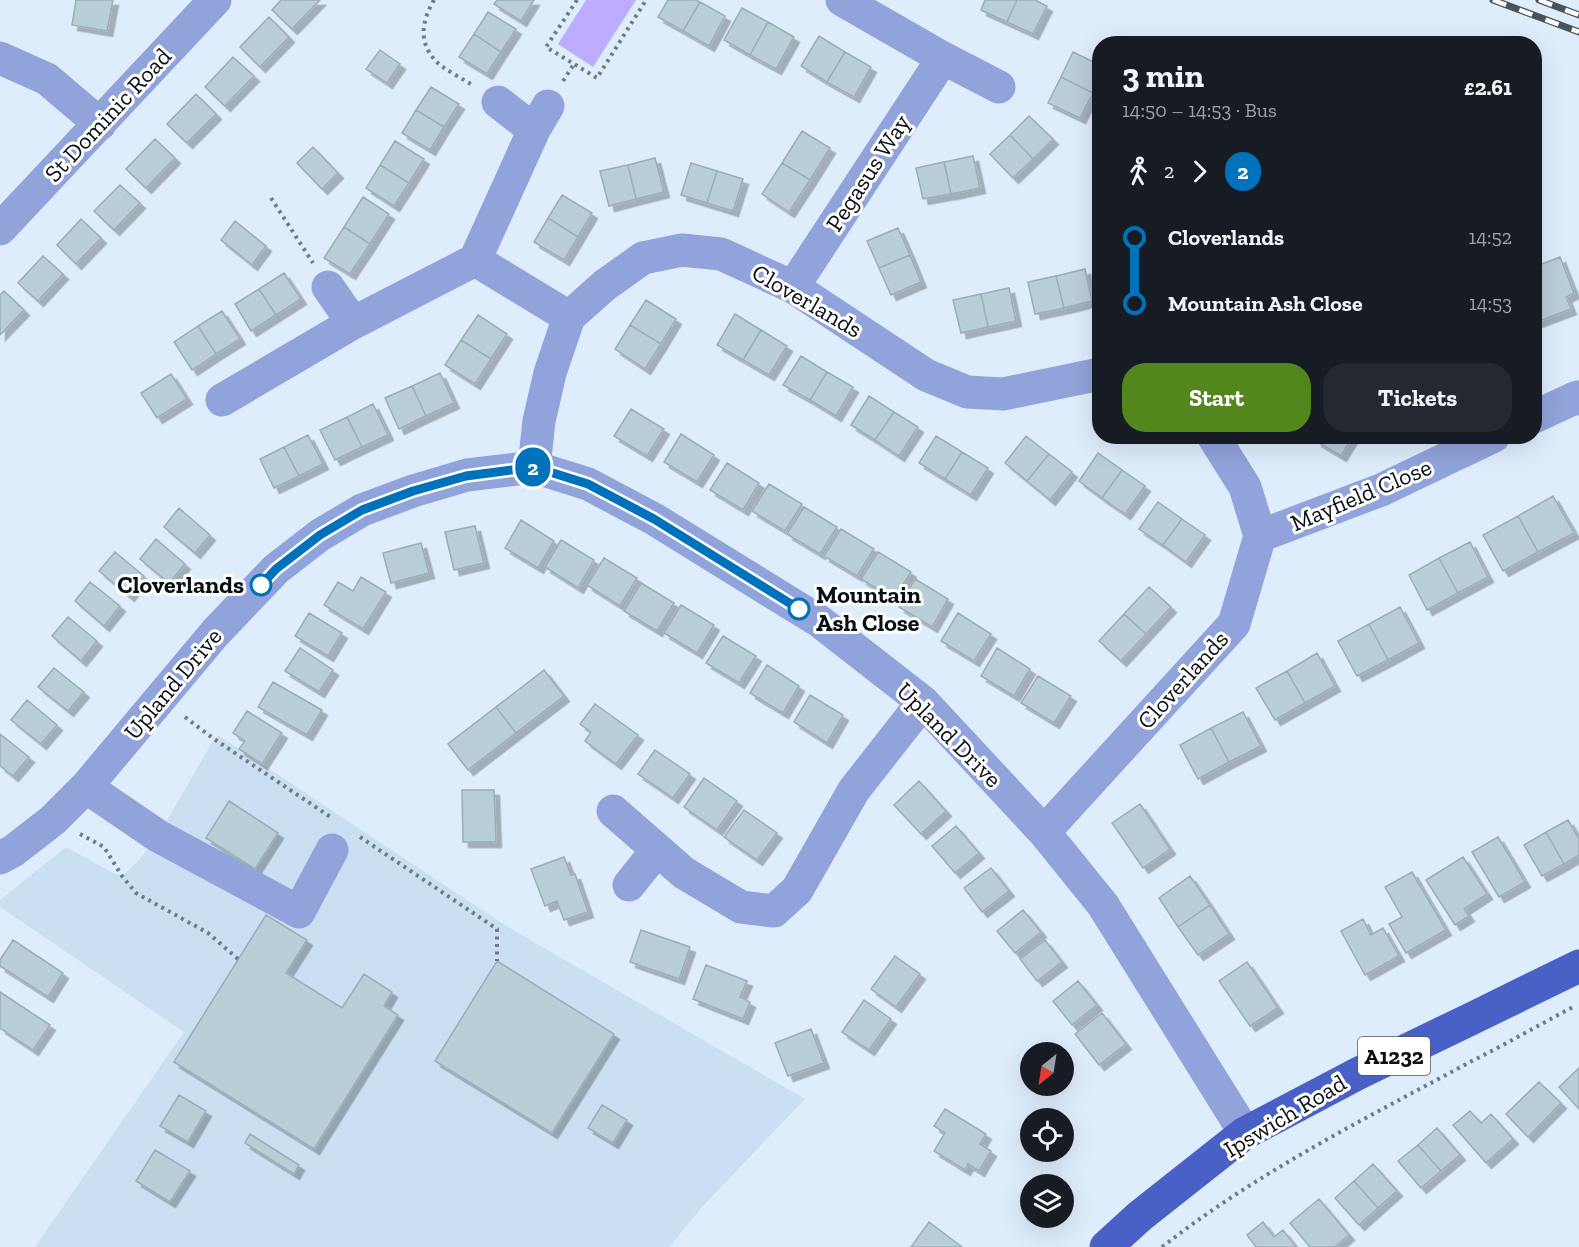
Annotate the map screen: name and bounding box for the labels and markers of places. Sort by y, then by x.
place label: Cloverlands [117,570,244,599]
marker: Cloverlands [250,574,272,596]
place label: Mountain Ash Close [816,580,921,637]
marker: Mountain Ash Close [788,598,810,620]

